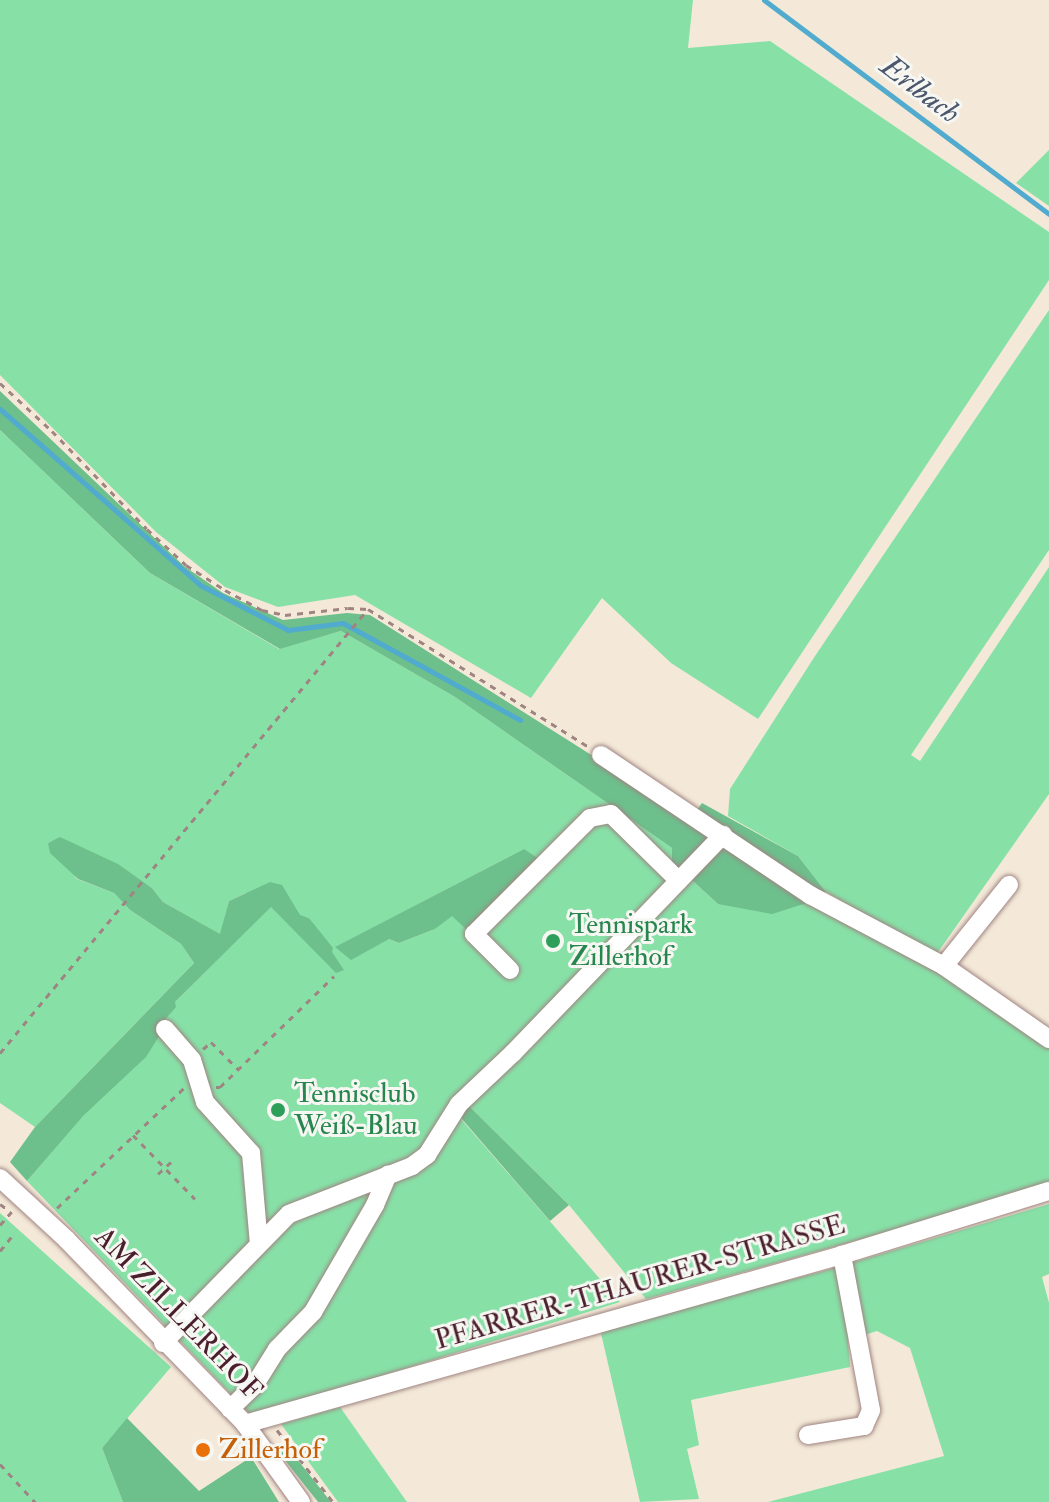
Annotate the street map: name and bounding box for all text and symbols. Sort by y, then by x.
water label: Erlbach [873,48,967,132]
place label: Tennispark Zillerhof [569,908,693,974]
marker: Tennispark Zillerhof [544,932,562,950]
place label: Tennisclub Weiß-Blau [294,1077,417,1143]
marker: Tennisclub Weiß-Blau [269,1101,287,1119]
street label: PFARRER-THAURER-STRASSE [431,1208,849,1358]
street label: AM ZILLERHOF [87,1221,269,1407]
place label: Zillerhof [219,1433,321,1467]
marker: Zillerhof [194,1441,212,1459]

